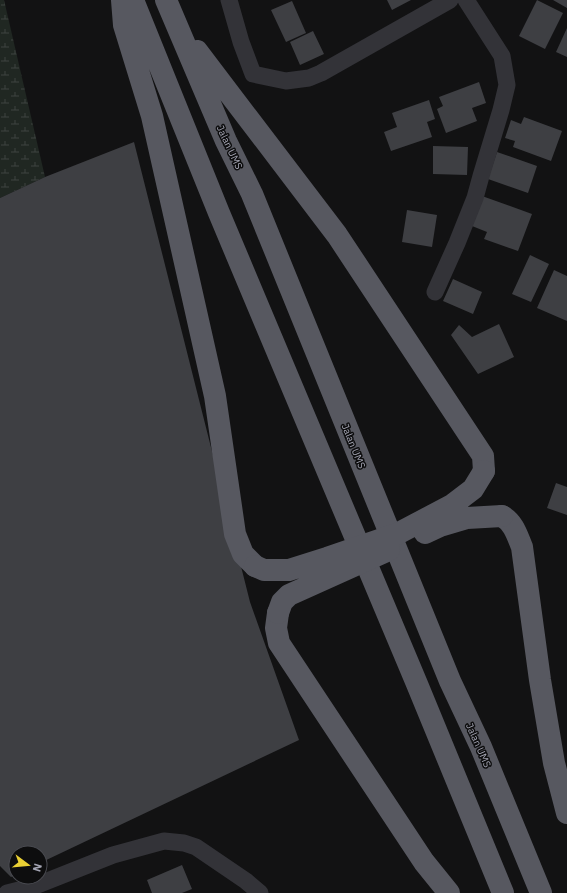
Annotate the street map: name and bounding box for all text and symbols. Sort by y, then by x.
street label: Jalan UMS [214,123,246,172]
street label: Jalan UMS [339,422,368,471]
street label: Jalan UMS [463,721,494,770]
north arrow [8,845,48,885]
text: N [30,862,45,874]

